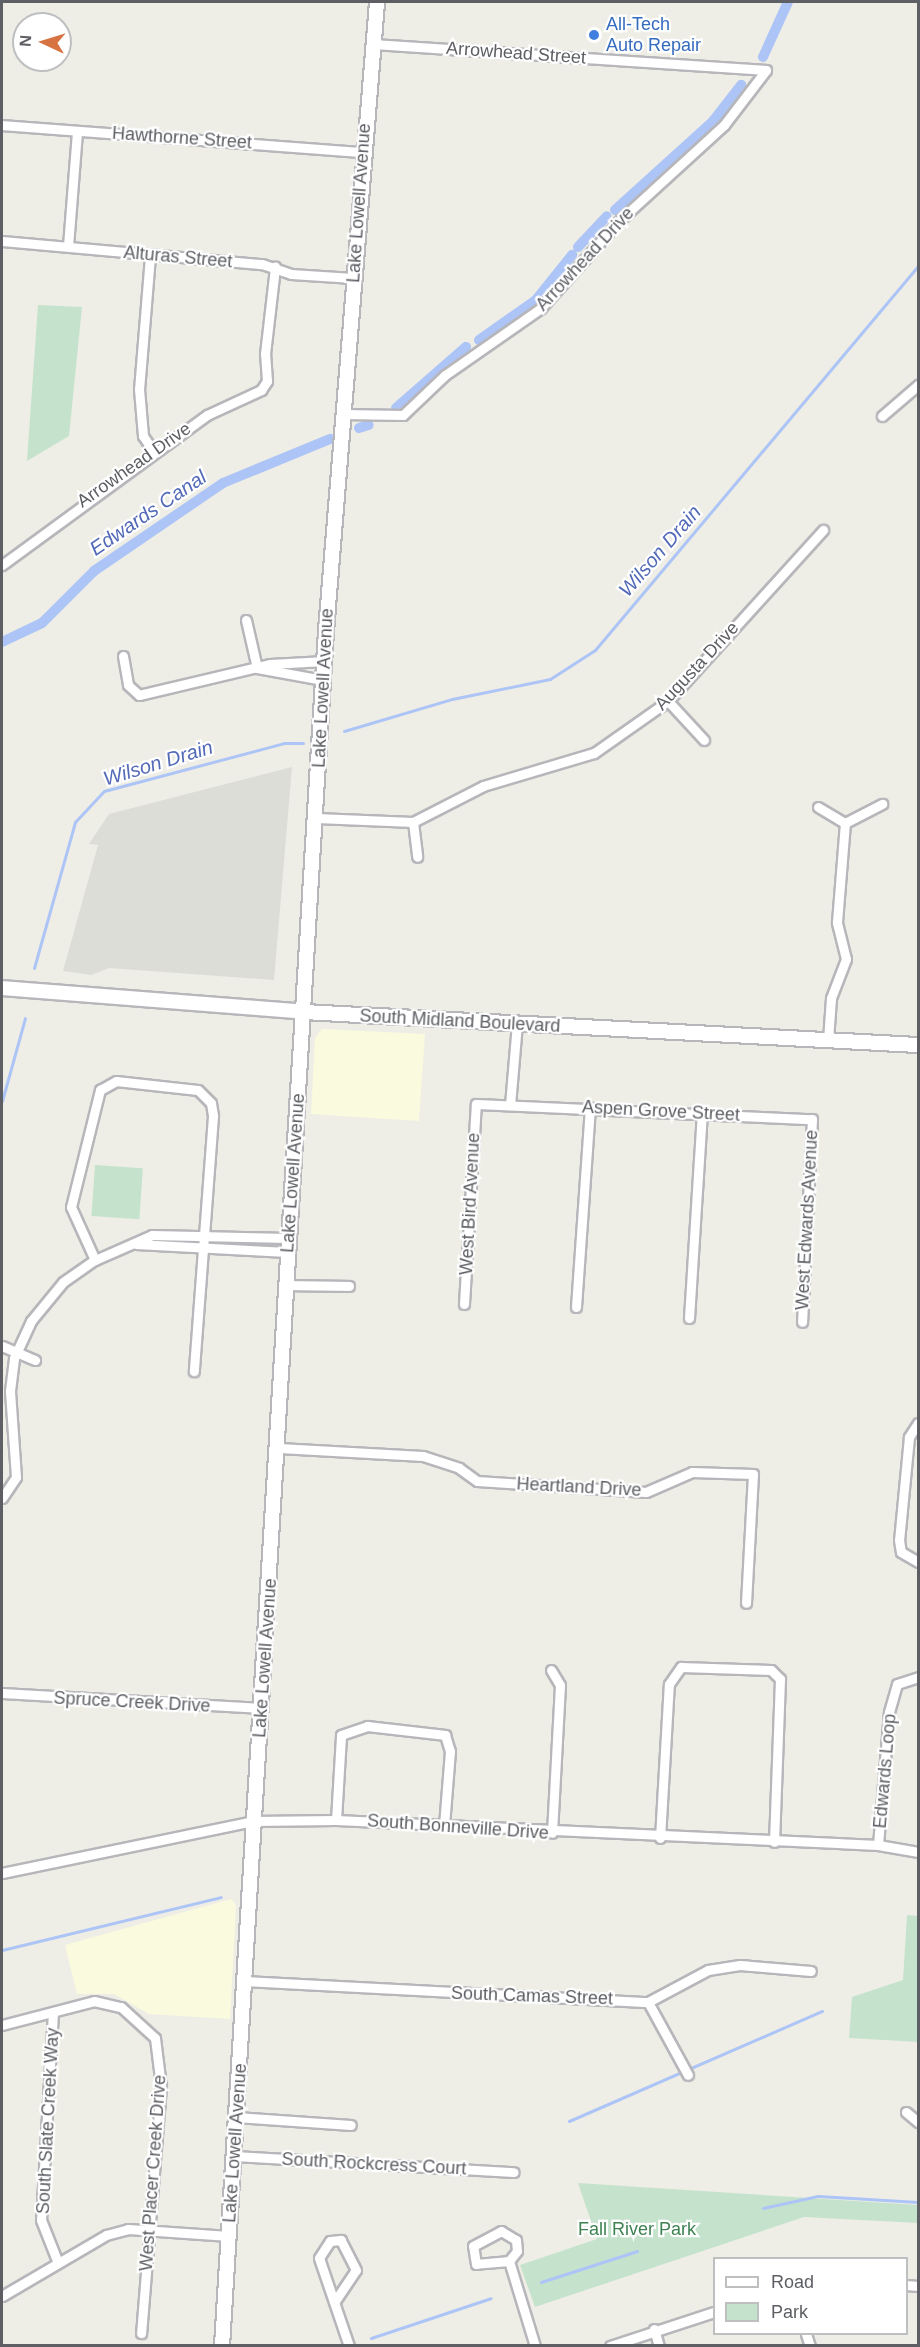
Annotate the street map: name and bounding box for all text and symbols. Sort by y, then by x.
north arrow [12,12,72,72]
place label: All-Tech Auto Repair [606,14,701,57]
marker: All-Tech Auto Repair [587,28,601,42]
text: N [17,34,34,47]
street label: Arrowhead Street [445,37,587,69]
street label: Hawthorne Street [111,122,253,154]
street label: Lake Lowell Avenue [343,122,375,284]
street label: Arrowhead Drive [531,203,639,315]
street label: Alturas Street [123,241,233,273]
street label: Arrowhead Drive [73,418,195,512]
water label: Edwards Canal [85,465,211,561]
water label: Wilson Drain [614,500,706,602]
street label: Lake Lowell Avenue [308,607,338,769]
street label: Augusta Drive [651,617,743,715]
water label: Wilson Drain [100,735,216,791]
street label: South Midland Boulevard [359,1005,561,1037]
street label: Lake Lowell Avenue [277,1092,309,1254]
street label: Aspen Grove Street [582,1096,740,1126]
street label: West Edwards Avenue [791,1129,823,1311]
street label: West Bird Avenue [455,1132,485,1276]
street label: Heartland Drive [516,1473,642,1501]
street label: Lake Lowell Avenue [249,1577,281,1739]
street label: Spruce Creek Drive [53,1687,211,1717]
street label: Edwards Loop [869,1713,901,1829]
street label: South Bonneville Drive [366,1810,550,1844]
street label: South Camas Street [451,1982,613,2010]
street label: South Slate Creek Way [32,2027,64,2215]
street label: Lake Lowell Avenue [219,2062,251,2224]
street label: West Placer Creek Drive [135,2074,171,2272]
street label: South Rockcress Court [281,2148,467,2180]
park label: Fall River Park [578,2218,696,2240]
legend [713,2257,908,2335]
text: Road [771,2272,814,2292]
text: Park [771,2302,808,2322]

